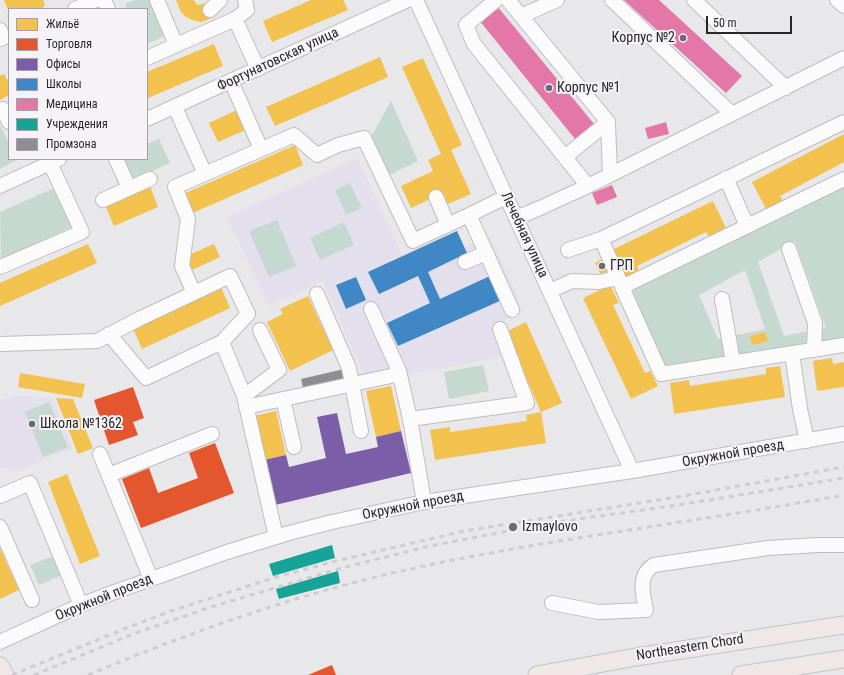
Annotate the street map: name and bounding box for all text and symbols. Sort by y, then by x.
legend [8,8,148,160]
scale bar [708,8,794,34]
text: 50 m [713,16,737,30]
text: Жильё [46,17,79,31]
street label: Фортунатовская улица [215,25,341,95]
place label: Корпус №2 [612,30,675,46]
marker: Корпус №2 [678,33,688,43]
text: Торговля [46,37,92,51]
text: Офисы [46,57,81,71]
text: Школы [46,77,82,91]
place label: Корпус №1 [557,80,620,96]
marker: Корпус №1 [544,83,554,93]
text: Медицина [46,97,98,111]
text: Учреждения [46,117,108,131]
text: Промзона [46,137,96,151]
street label: Лечебная улица [497,189,551,281]
place label: ГРП [610,258,633,274]
marker: ГРП [597,261,607,271]
place label: Школа №1362 [40,416,122,432]
marker: Школа №1362 [27,419,37,429]
street label: Окружной проезд [681,437,785,471]
street label: Окружной проезд [361,488,465,524]
place label: Izmaylovo [522,519,578,535]
marker: Izmaylovo [507,521,519,533]
street label: Окружной проезд [53,571,155,625]
street label: Northeastern Chord [635,631,745,665]

